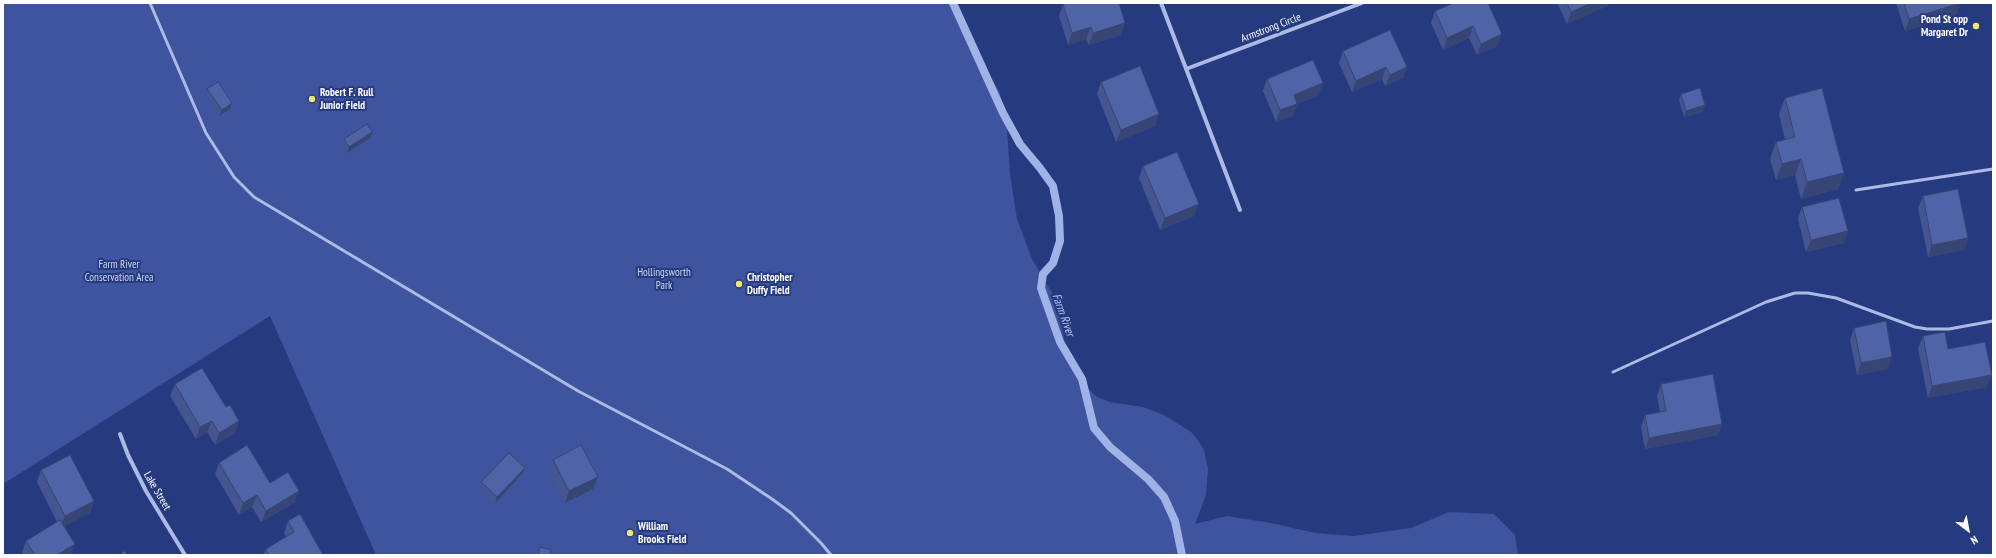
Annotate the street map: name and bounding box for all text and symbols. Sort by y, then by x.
street label: Armstrong Circle [1239,11,1303,45]
place label: Pond St opp Margaret Dr [1921,13,1968,39]
marker: Pond St opp Margaret Dr [1971,21,1981,31]
place label: Robert F. Rull Junior Field [320,86,374,112]
marker: Robert F. Rull Junior Field [307,94,317,104]
park label: Farm River Conservation Area [85,258,153,284]
park label: Hollingsworth Park [637,266,691,292]
place label: Christopher Duffy Field [747,271,792,297]
marker: Christopher Duffy Field [734,279,744,289]
water label: Farm River [1049,292,1077,338]
street label: Lake Street [141,469,173,513]
north arrow [1948,510,1988,550]
place label: William Brooks Field [638,520,686,546]
marker: William Brooks Field [625,528,635,538]
text: N [1968,533,1981,548]

